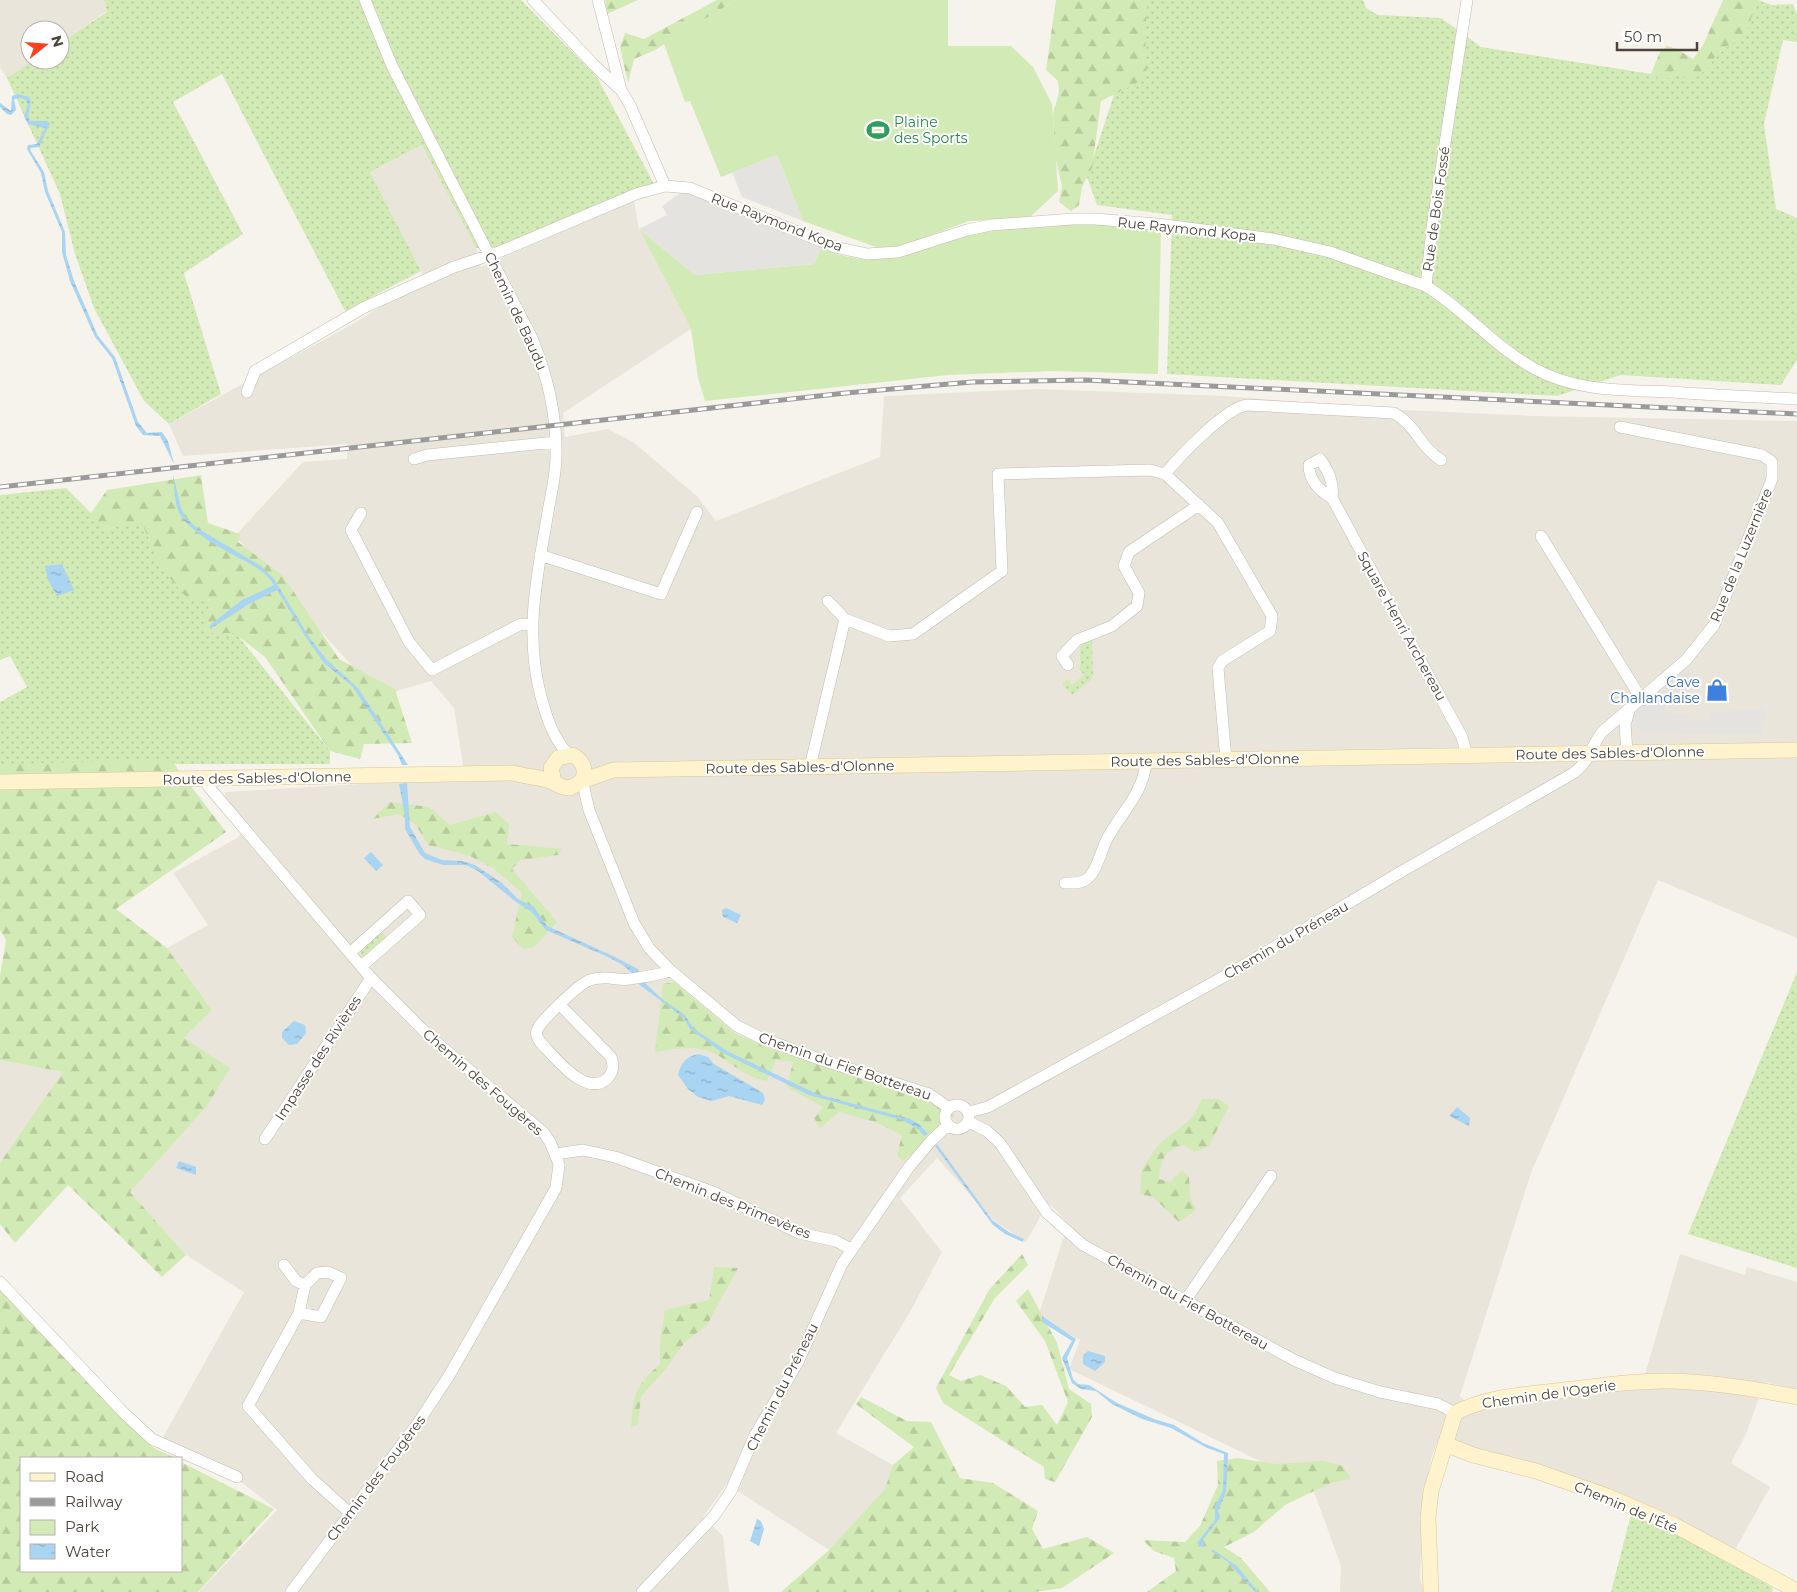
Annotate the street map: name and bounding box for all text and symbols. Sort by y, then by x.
north arrow [20,20,70,70]
scale bar [1617,20,1697,52]
text: 50 m [1624,27,1662,46]
text: N [47,33,68,49]
place label: Plaine des Sports [894,113,968,147]
sports icon: Plaine des Sports [865,117,891,143]
street label: Rue de Bois Fossé [1418,145,1454,273]
street label: Rue Raymond Kopa [709,189,845,255]
street label: Rue Raymond Kopa [1117,213,1257,245]
street label: Chemin de Baudu [481,249,551,373]
street label: Rue de la Luzernière [1706,485,1776,625]
street label: Square Henri Archereau [1353,548,1451,704]
place label: Cave Challandaise [1610,673,1700,707]
shop icon: Cave Challandaise [1704,677,1730,703]
street label: Route des Sables-d'Olonne [1515,742,1705,764]
street label: Route des Sables-d'Olonne [1110,749,1300,771]
street label: Route des Sables-d'Olonne [705,756,895,778]
street label: Route des Sables-d'Olonne [162,767,352,789]
street label: Chemin du Préneau [1220,897,1352,983]
street label: Impasse des Rivières [271,992,365,1124]
street label: Chemin des Fougères [419,1025,547,1139]
street label: Chemin du Fief Bottereau [756,1028,934,1104]
street label: Chemin des Primevères [652,1163,814,1243]
street label: Chemin du Fief Bottereau [1104,1250,1272,1354]
street label: Chemin du Préneau [742,1320,822,1454]
street label: Chemin de l'Ogerie [1481,1376,1617,1412]
street label: Chemin des Fougères [323,1411,430,1545]
legend [20,1457,182,1572]
text: Road [65,1467,104,1486]
street label: Chemin de l'Été [1571,1477,1681,1537]
text: Railway [65,1492,123,1511]
text: Park [65,1517,99,1536]
text: Water [65,1542,111,1561]

